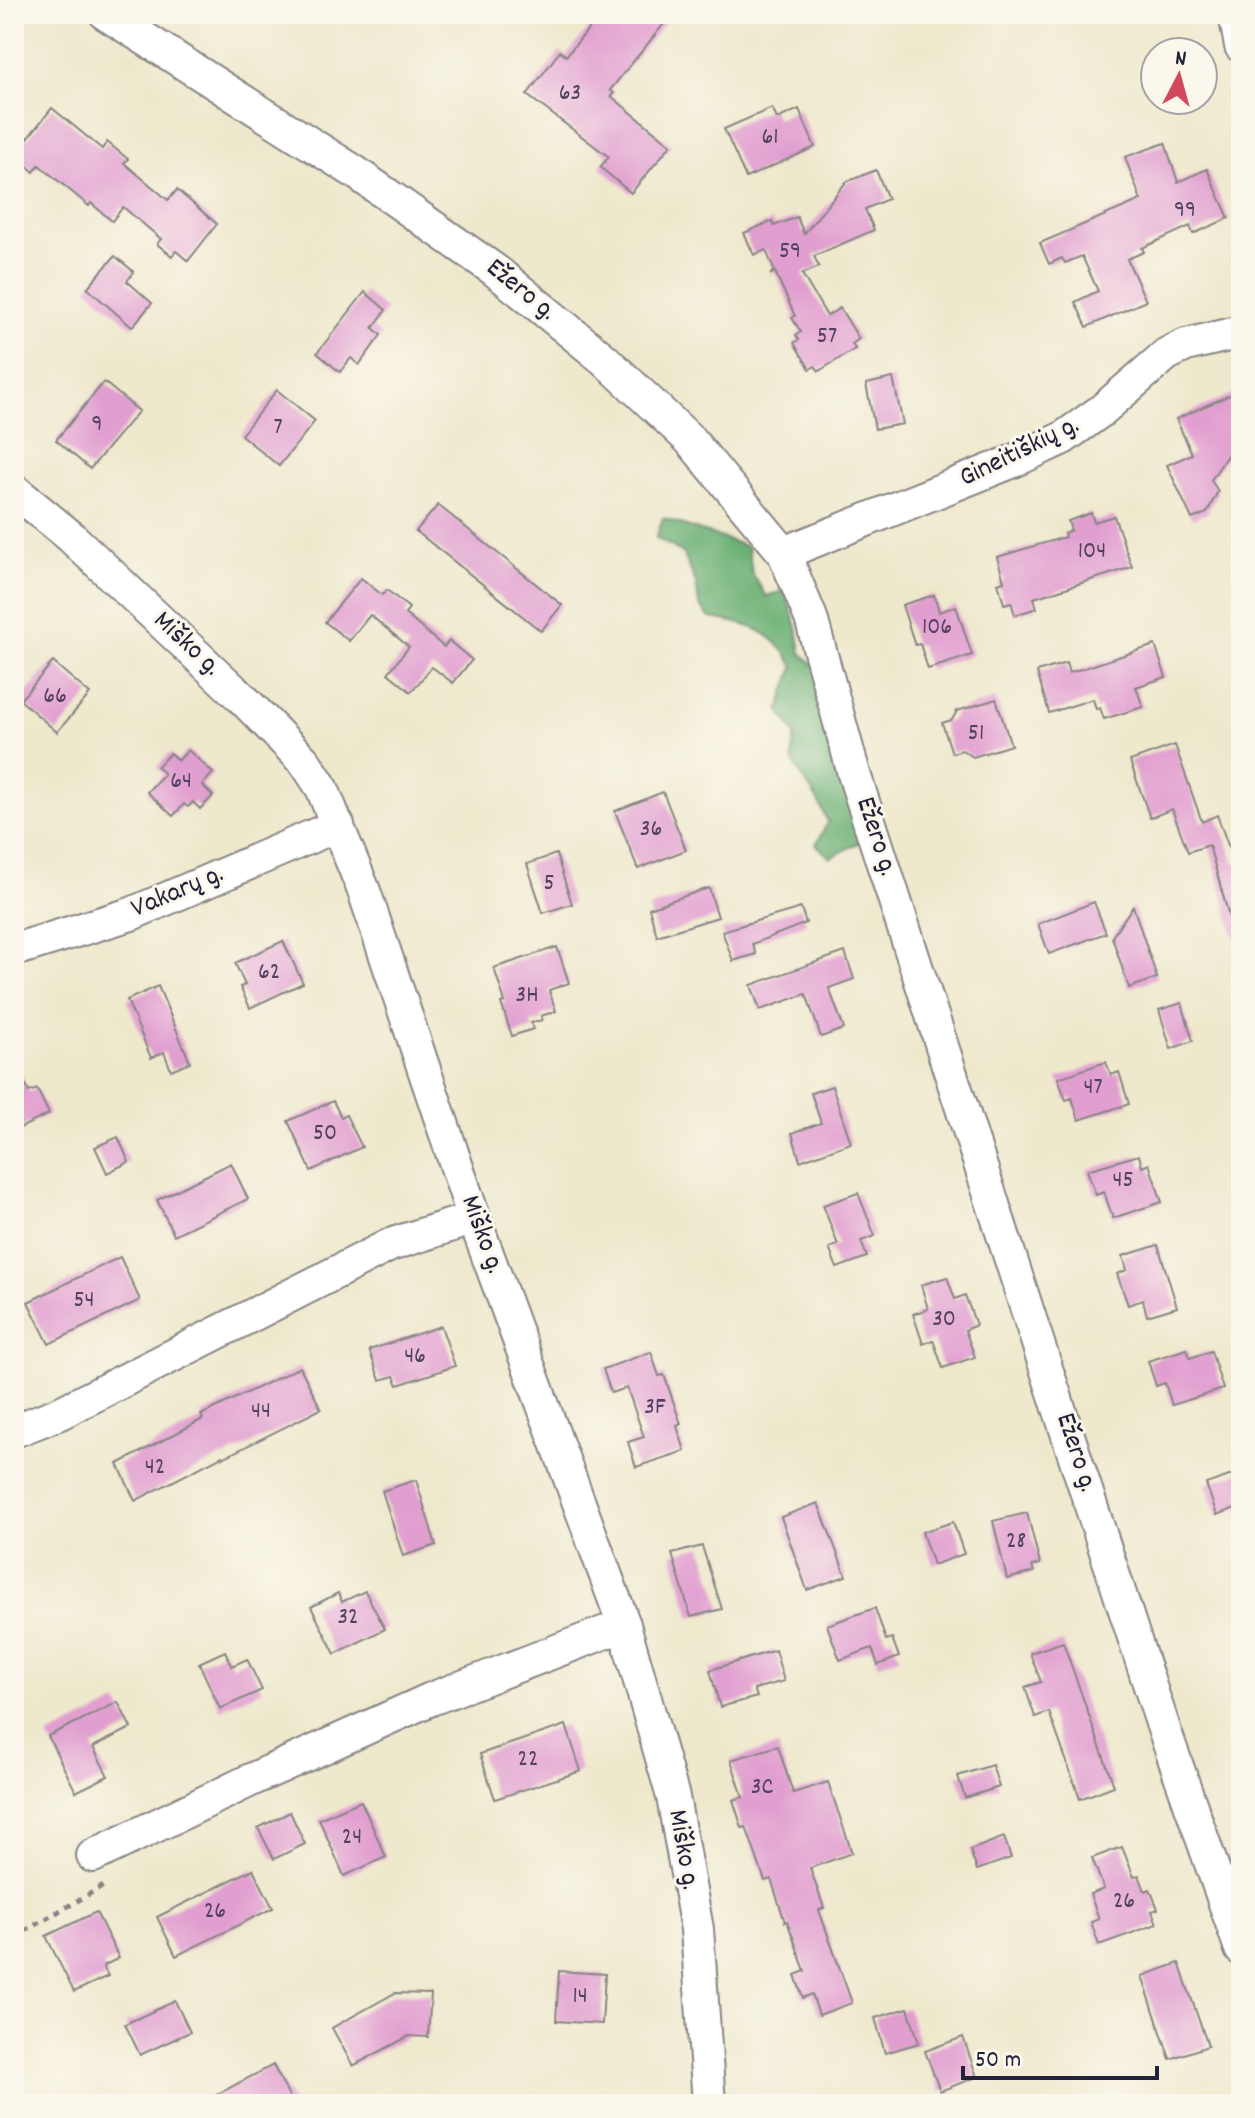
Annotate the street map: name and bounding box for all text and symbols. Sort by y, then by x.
north arrow [1139,36,1219,116]
text: N [1174,44,1188,76]
house number: 63 [559,77,581,111]
house number: 61 [761,121,779,155]
house number: 99 [1174,194,1196,228]
house number: 59 [779,235,801,269]
street label: Ežero g. [476,250,564,332]
house number: 57 [817,320,837,354]
street label: Gineitiškių g. [953,407,1087,499]
house number: 9 [92,408,103,442]
house number: 7 [273,411,283,445]
house number: 104 [1078,535,1106,569]
street label: Miško g. [143,603,229,687]
house number: 106 [922,611,952,645]
house number: 66 [43,680,67,714]
house number: 51 [968,717,984,751]
house number: 64 [170,765,192,799]
street label: Ežero g. [843,792,907,882]
house number: 36 [640,813,662,847]
street label: Vakarų g. [126,856,230,930]
house number: 5 [543,867,555,901]
house number: 62 [258,956,280,990]
house number: 3H [516,979,538,1013]
house number: 47 [1083,1071,1103,1105]
house number: 50 [313,1117,337,1151]
house number: 45 [1112,1164,1134,1198]
street label: Miško g. [448,1190,514,1280]
house number: 54 [73,1284,95,1318]
house number: 30 [932,1303,956,1337]
house number: 46 [404,1340,426,1374]
house number: 3F [644,1391,666,1425]
house number: 44 [251,1395,271,1429]
street label: Ežero g. [1043,1408,1107,1498]
house number: 42 [145,1451,165,1485]
house number: 28 [1006,1525,1026,1559]
house number: 32 [337,1601,359,1635]
house number: 22 [518,1743,538,1777]
house number: 3C [751,1771,773,1805]
street label: Miško g. [655,1807,709,1893]
house number: 24 [342,1821,362,1855]
house number: 26 [1113,1885,1135,1919]
house number: 26 [204,1895,226,1929]
house number: 14 [572,1980,588,2014]
scale bar [963,2030,1157,2080]
text: 50 m [975,2044,1021,2078]

